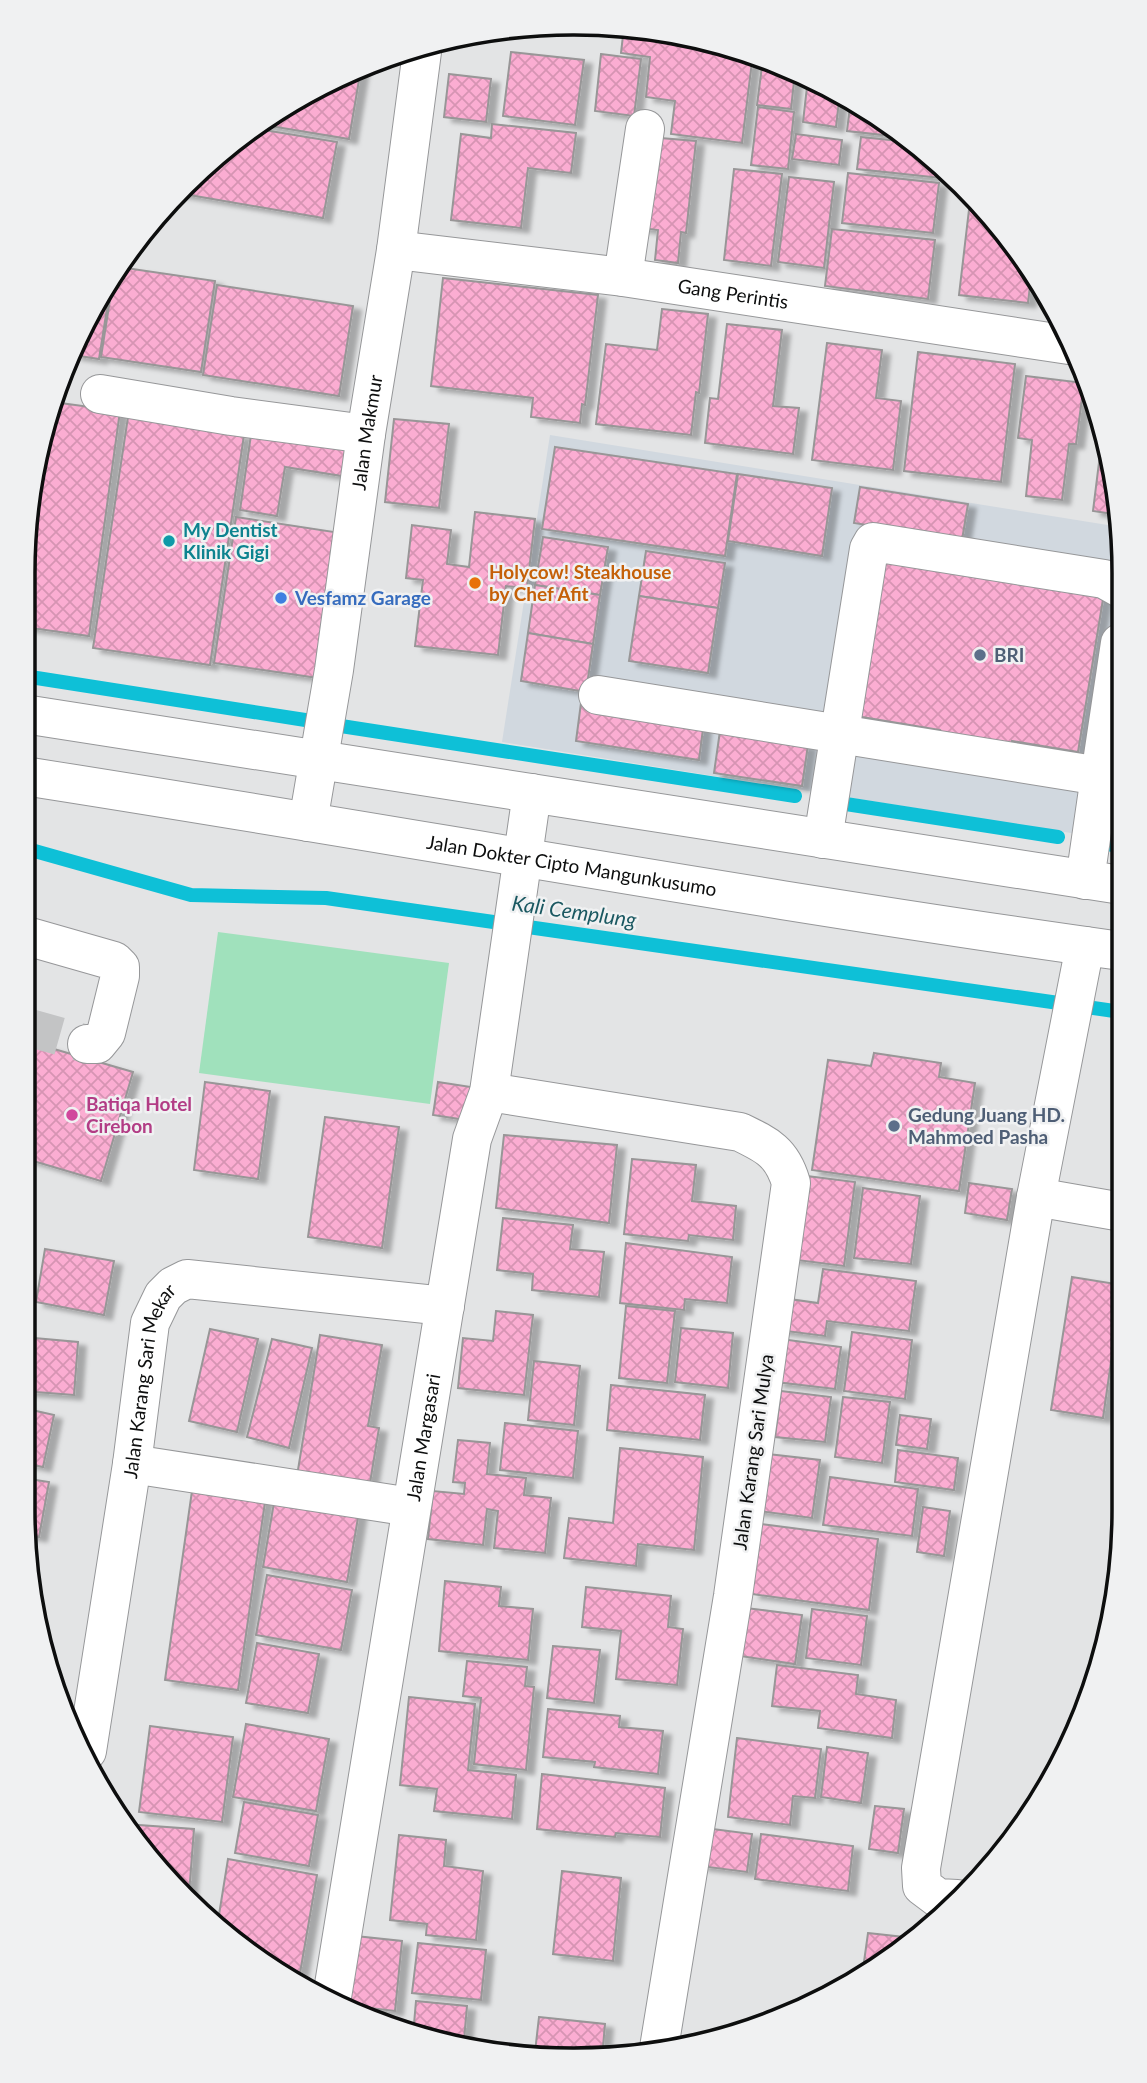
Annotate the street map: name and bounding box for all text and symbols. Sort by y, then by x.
street label: Gang Perintis [676,274,790,313]
street label: Jalan Makmur [347,373,386,491]
place label: My Dentist Klinik Gigi [183,518,278,563]
marker: My Dentist Klinik Gigi [161,533,177,549]
place label: Holycow! Steakhouse by Chef Afit [489,560,671,605]
marker: Holycow! Steakhouse by Chef Afit [467,575,483,591]
place label: Vesfamz Garage [294,586,431,609]
marker: Vesfamz Garage [273,590,289,606]
place label: BRI [994,643,1024,666]
marker: BRI [972,647,988,663]
street label: Jalan Dokter Cipto Mangunkusumo [425,830,719,900]
water label: Kali Cemplung [510,889,639,932]
place label: Batiqa Hotel Cirebon [86,1092,192,1137]
place label: Gedung Juang HD. Mahmoed Pasha [908,1103,1065,1148]
marker: Batiqa Hotel Cirebon [64,1107,80,1123]
marker: Gedung Juang HD. Mahmoed Pasha [886,1118,902,1134]
street label: Jalan Karang Sari Mekar [118,1278,180,1480]
street label: Jalan Karang Sari Mulya [727,1353,778,1551]
street label: Jalan Margasari [401,1372,445,1503]

